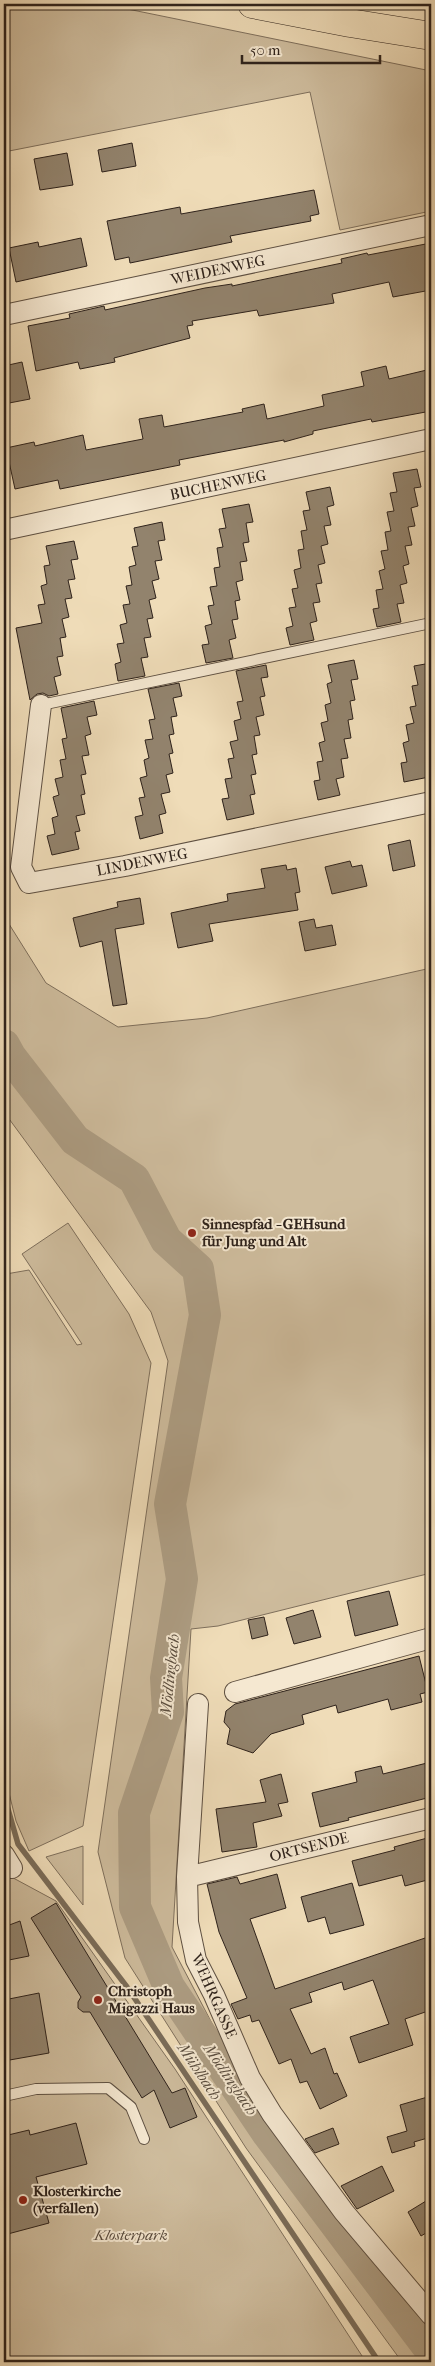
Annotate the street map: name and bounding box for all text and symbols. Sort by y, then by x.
scale bar [242,32,380,64]
text: 50 m [250,41,281,59]
street label: WEIDENWEG [168,251,267,289]
street label: BUCHENWEG [168,466,268,504]
street label: LINDENWEG [95,844,190,880]
place label: Sinnespfad - GEHsund für Jung und Alt [201,1215,346,1250]
marker: Sinnespfad - GEHsund für Jung und Alt [186,1227,198,1239]
water label: Mödlingbach [156,1633,183,1718]
street label: ORTSENDE [268,1828,350,1866]
street label: WEHRGASSE [187,1950,241,2041]
place label: Christoph Migazzi Haus [107,1982,195,2017]
marker: Christoph Migazzi Haus [92,1994,104,2006]
water label: Mühlbach [173,2038,226,2103]
water label: Mödlingbach [199,2039,262,2119]
place label: Klosterkirche (verfallen) [33,2182,122,2217]
marker: Klosterkirche (verfallen) [17,2194,29,2206]
park label: Klosterpark [93,2226,168,2244]

